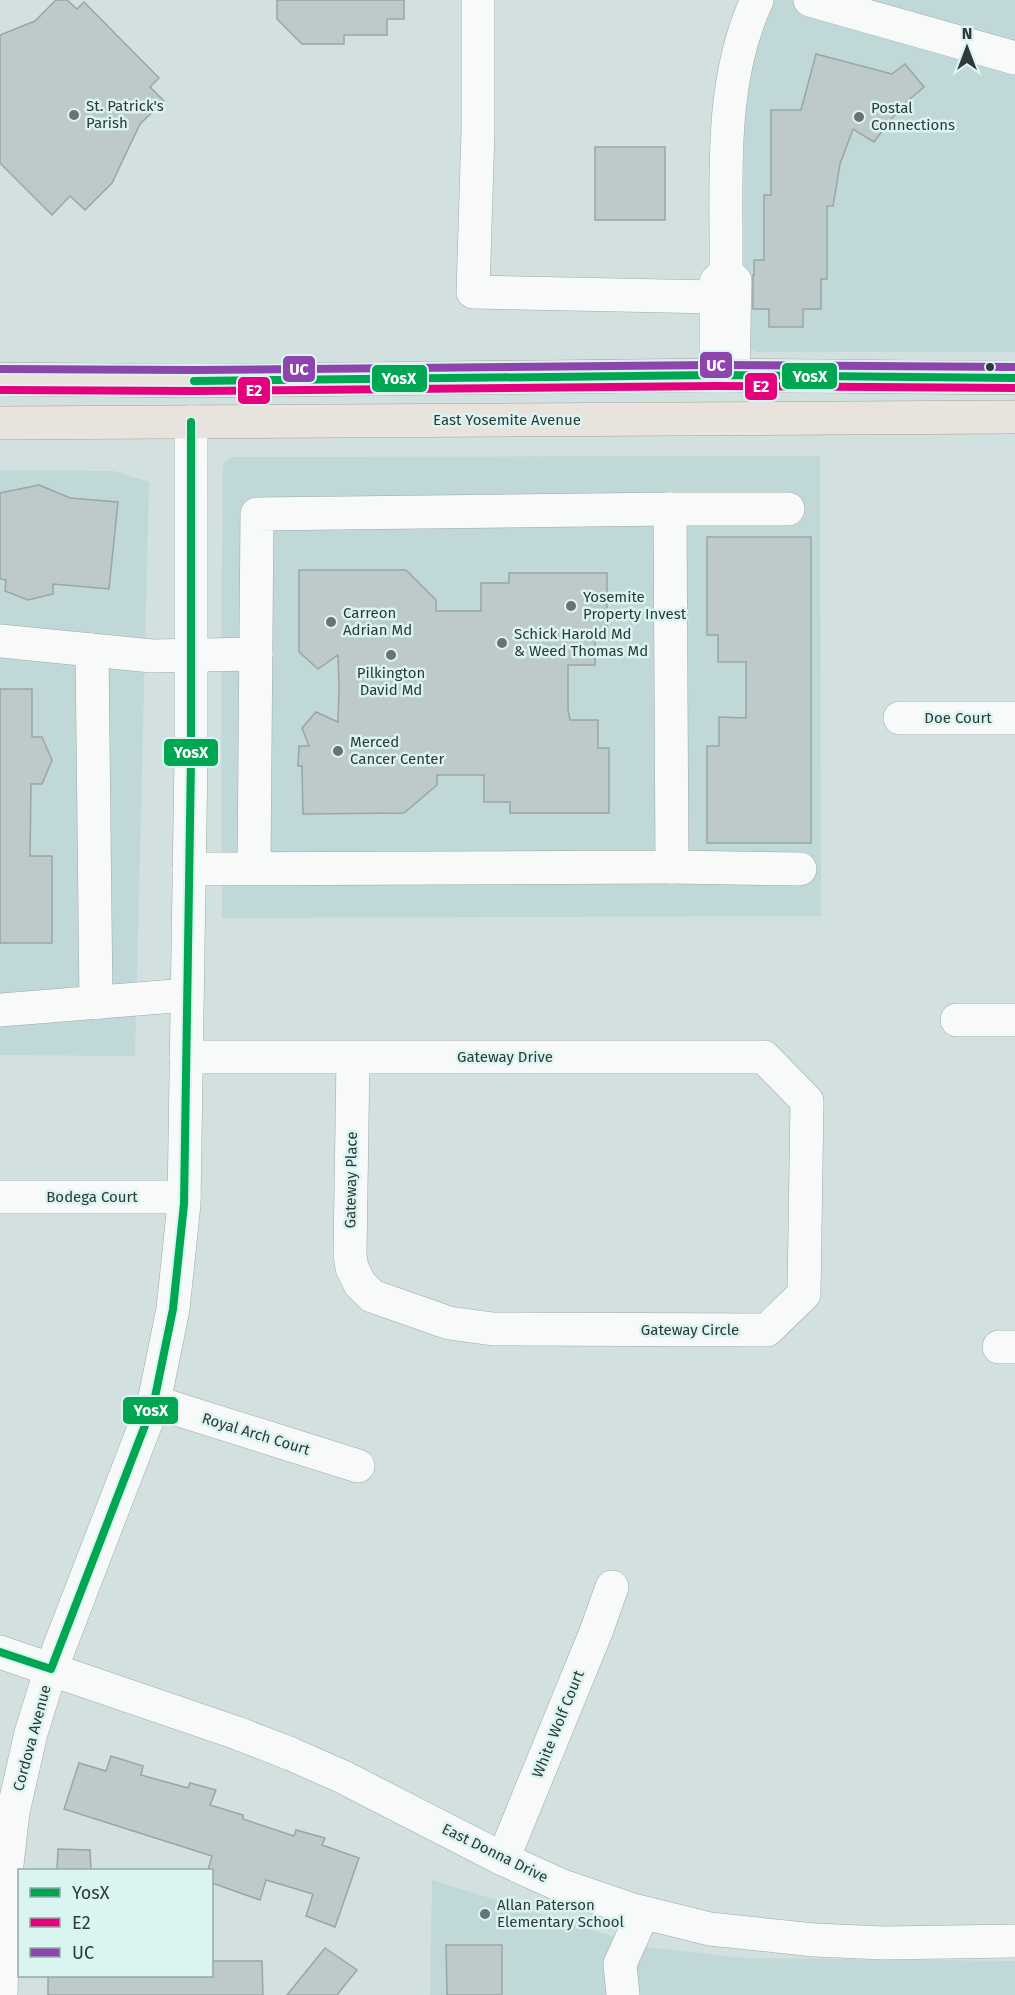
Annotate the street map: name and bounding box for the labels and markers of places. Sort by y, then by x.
place label: St. Patrick's Parish [86,97,164,132]
place label: Postal Connections [871,99,955,134]
marker: St. Patrick's Parish [67,108,81,122]
marker: Postal Connections [852,110,866,124]
unlabelled marker [984,361,996,373]
place label: Yosemite Property Invest [583,588,687,623]
marker: Yosemite Property Invest [564,599,578,613]
place label: Carreon Adrian Md [343,604,412,639]
marker: Carreon Adrian Md [324,615,338,629]
place label: Schick Harold Md & Weed Thomas Md [514,625,648,660]
marker: Schick Harold Md & Weed Thomas Md [495,636,509,650]
marker: Pilkington David Md [384,648,398,662]
place label: Pilkington David Md [357,664,425,699]
place label: Merced Cancer Center [350,733,444,768]
marker: Merced Cancer Center [331,744,345,758]
place label: Allan Paterson Elementary School [497,1896,625,1931]
marker: Allan Paterson Elementary School [478,1907,492,1921]

